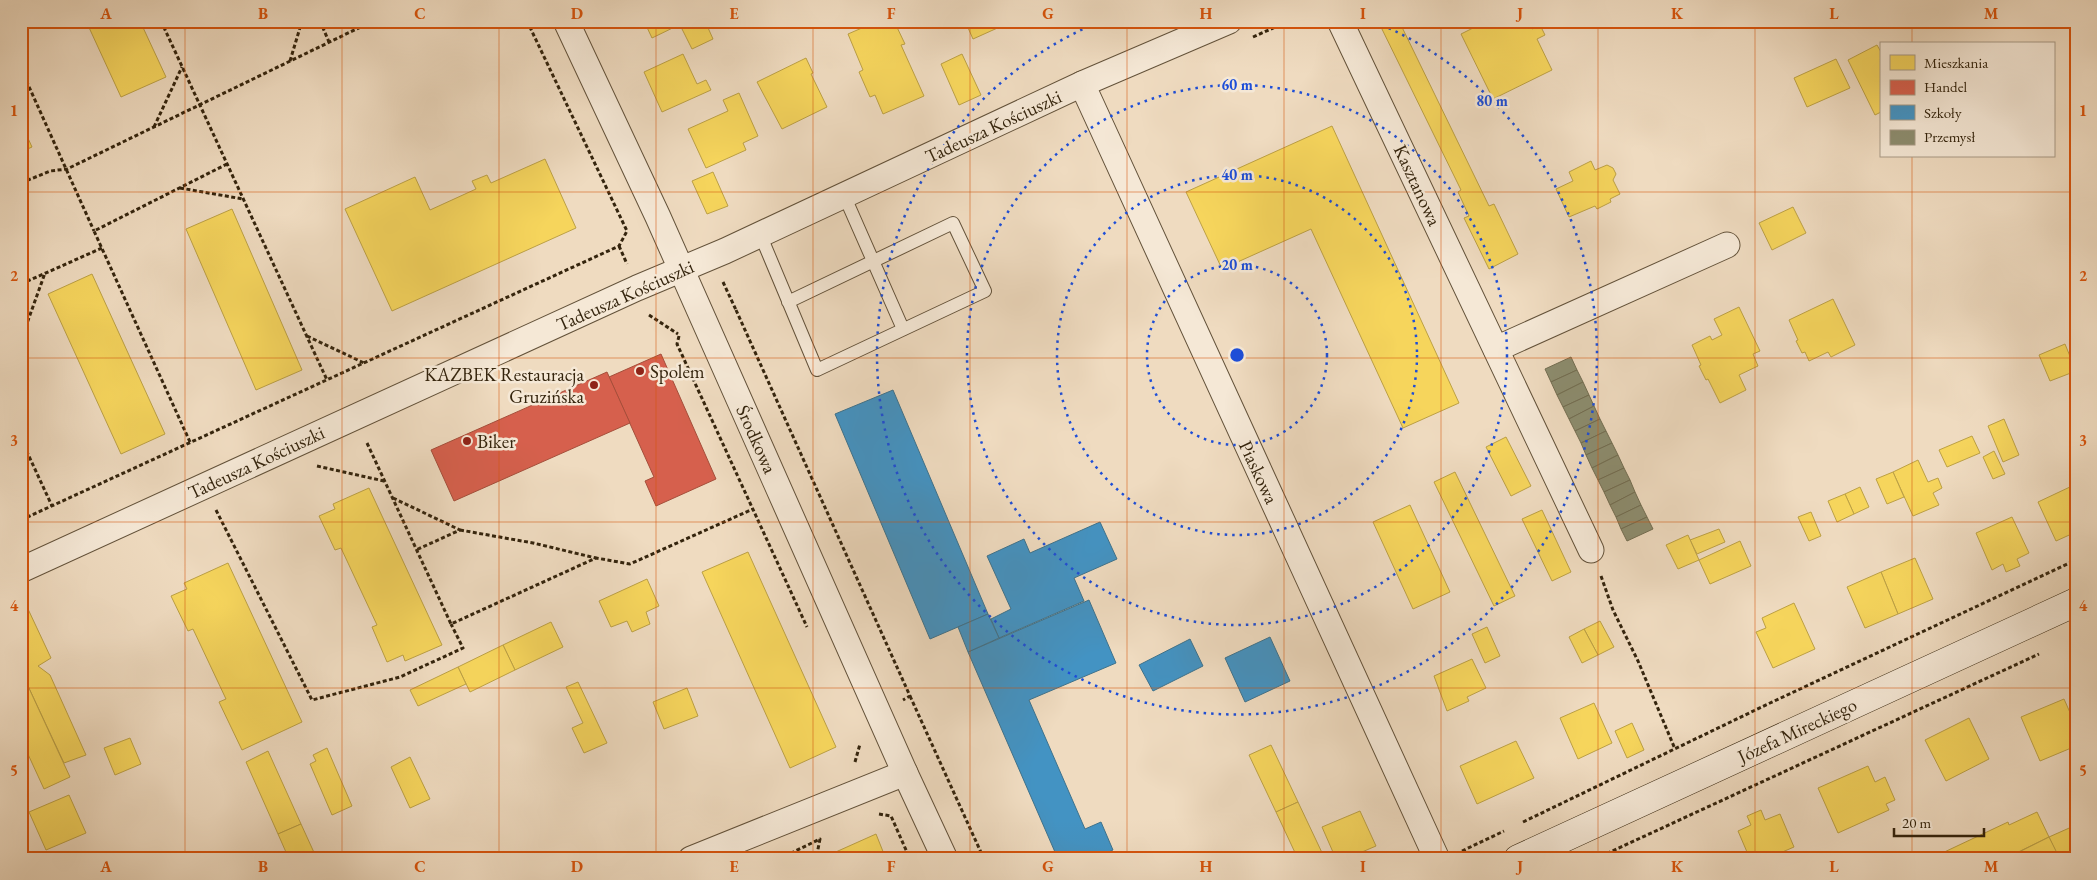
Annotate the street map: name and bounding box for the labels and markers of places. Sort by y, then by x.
centre of rings [1228,346,1246,364]
place label: Spolem [650,359,705,384]
place label: KAZBEK Restauracja Gruzińska [424,362,584,409]
marker: Spolem [634,365,646,377]
marker: KAZBEK Restauracja Gruzińska [588,379,600,391]
place label: Biker [477,429,516,454]
marker: Biker [461,435,473,447]

